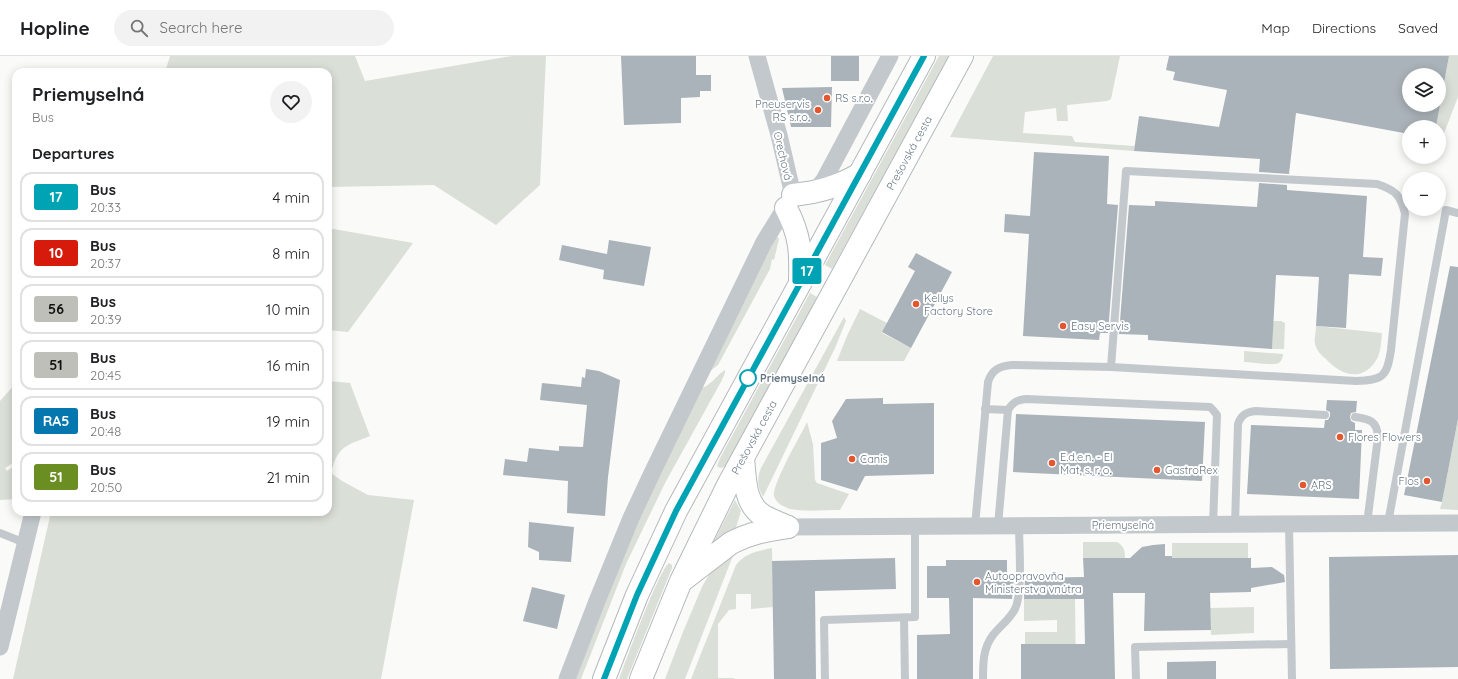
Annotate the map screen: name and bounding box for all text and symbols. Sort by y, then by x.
search box [114,10,394,46]
text: Hopline [20,16,90,40]
icon: search [128,17,150,39]
text: Search here [160,18,242,37]
text: Map [1261,19,1290,37]
text: Directions [1312,19,1376,37]
text: Saved [1398,19,1438,37]
map controls [1402,68,1446,216]
button: layers [1402,68,1446,112]
button: heart [270,81,312,123]
text: Priemyselná [32,82,145,106]
place label: RS s.r.o. [835,91,872,105]
marker: RS s.r.o. [822,93,832,103]
place label: Pneuservis RS s.r.o. [755,97,810,124]
marker: Pneuservis RS s.r.o. [813,105,823,115]
text: Bus [32,109,54,125]
street label: Prešovská cesta [883,113,935,192]
button: + [1402,120,1446,164]
street label: Orechová [771,130,795,182]
text: Departures [32,144,114,163]
button: − [1402,172,1446,216]
text: Bus [90,180,116,199]
text: 17 [49,188,63,206]
text: 4 min [272,188,310,207]
text: 20:33 [90,199,121,215]
text: Bus [90,236,116,255]
text: 10 [49,244,63,262]
text: 8 min [272,244,310,263]
text: 20:37 [90,255,121,271]
line badge: 17 [789,258,825,284]
text: 17 [800,262,814,280]
place label: Kellys Factory Store [924,291,993,318]
text: Bus [90,292,116,311]
marker: Kellys Factory Store [911,299,921,309]
text: 56 [48,300,64,318]
text: 10 min [266,300,310,319]
text: 20:39 [90,311,121,327]
place label: Easy Servis [1071,319,1129,333]
marker: Easy Servis [1058,321,1068,331]
text: Bus [90,348,116,367]
text: 51 [49,356,63,374]
text: 16 min [267,356,310,375]
text: 20:45 [90,367,121,383]
marker: Priemyselná [739,369,757,387]
place label: Priemyselná [760,371,825,385]
street label: Prešovská cesta [728,398,780,477]
text: Bus [90,404,116,423]
text: RA5 [43,412,69,430]
text: 19 min [266,412,310,431]
text: 20:48 [90,423,121,439]
place label: Flores Flowers [1348,430,1421,444]
marker: Flores Flowers [1335,432,1345,442]
place label: E.d.e.n. - El Mat, s. r. o. [1060,450,1113,477]
place label: Canis [860,452,888,466]
marker: Canis [847,454,857,464]
marker: E.d.e.n. - El Mat, s. r. o. [1047,458,1057,468]
text: Bus [90,460,116,479]
place label: GastroRex [1165,463,1218,477]
marker: GastroRex [1152,465,1162,475]
text: 51 [49,468,63,486]
text: 21 min [266,468,310,487]
place label: Flos [1399,474,1419,488]
marker: Flos [1422,476,1432,486]
place label: ARS [1311,478,1332,492]
text: 20:50 [90,479,122,495]
marker: ARS [1298,480,1308,490]
street label: Priemyselná [1092,518,1154,532]
place label: Autoopravovňa Ministerstva vnútra [985,569,1082,596]
marker: Autoopravovňa Ministerstva vnútra [972,577,982,587]

